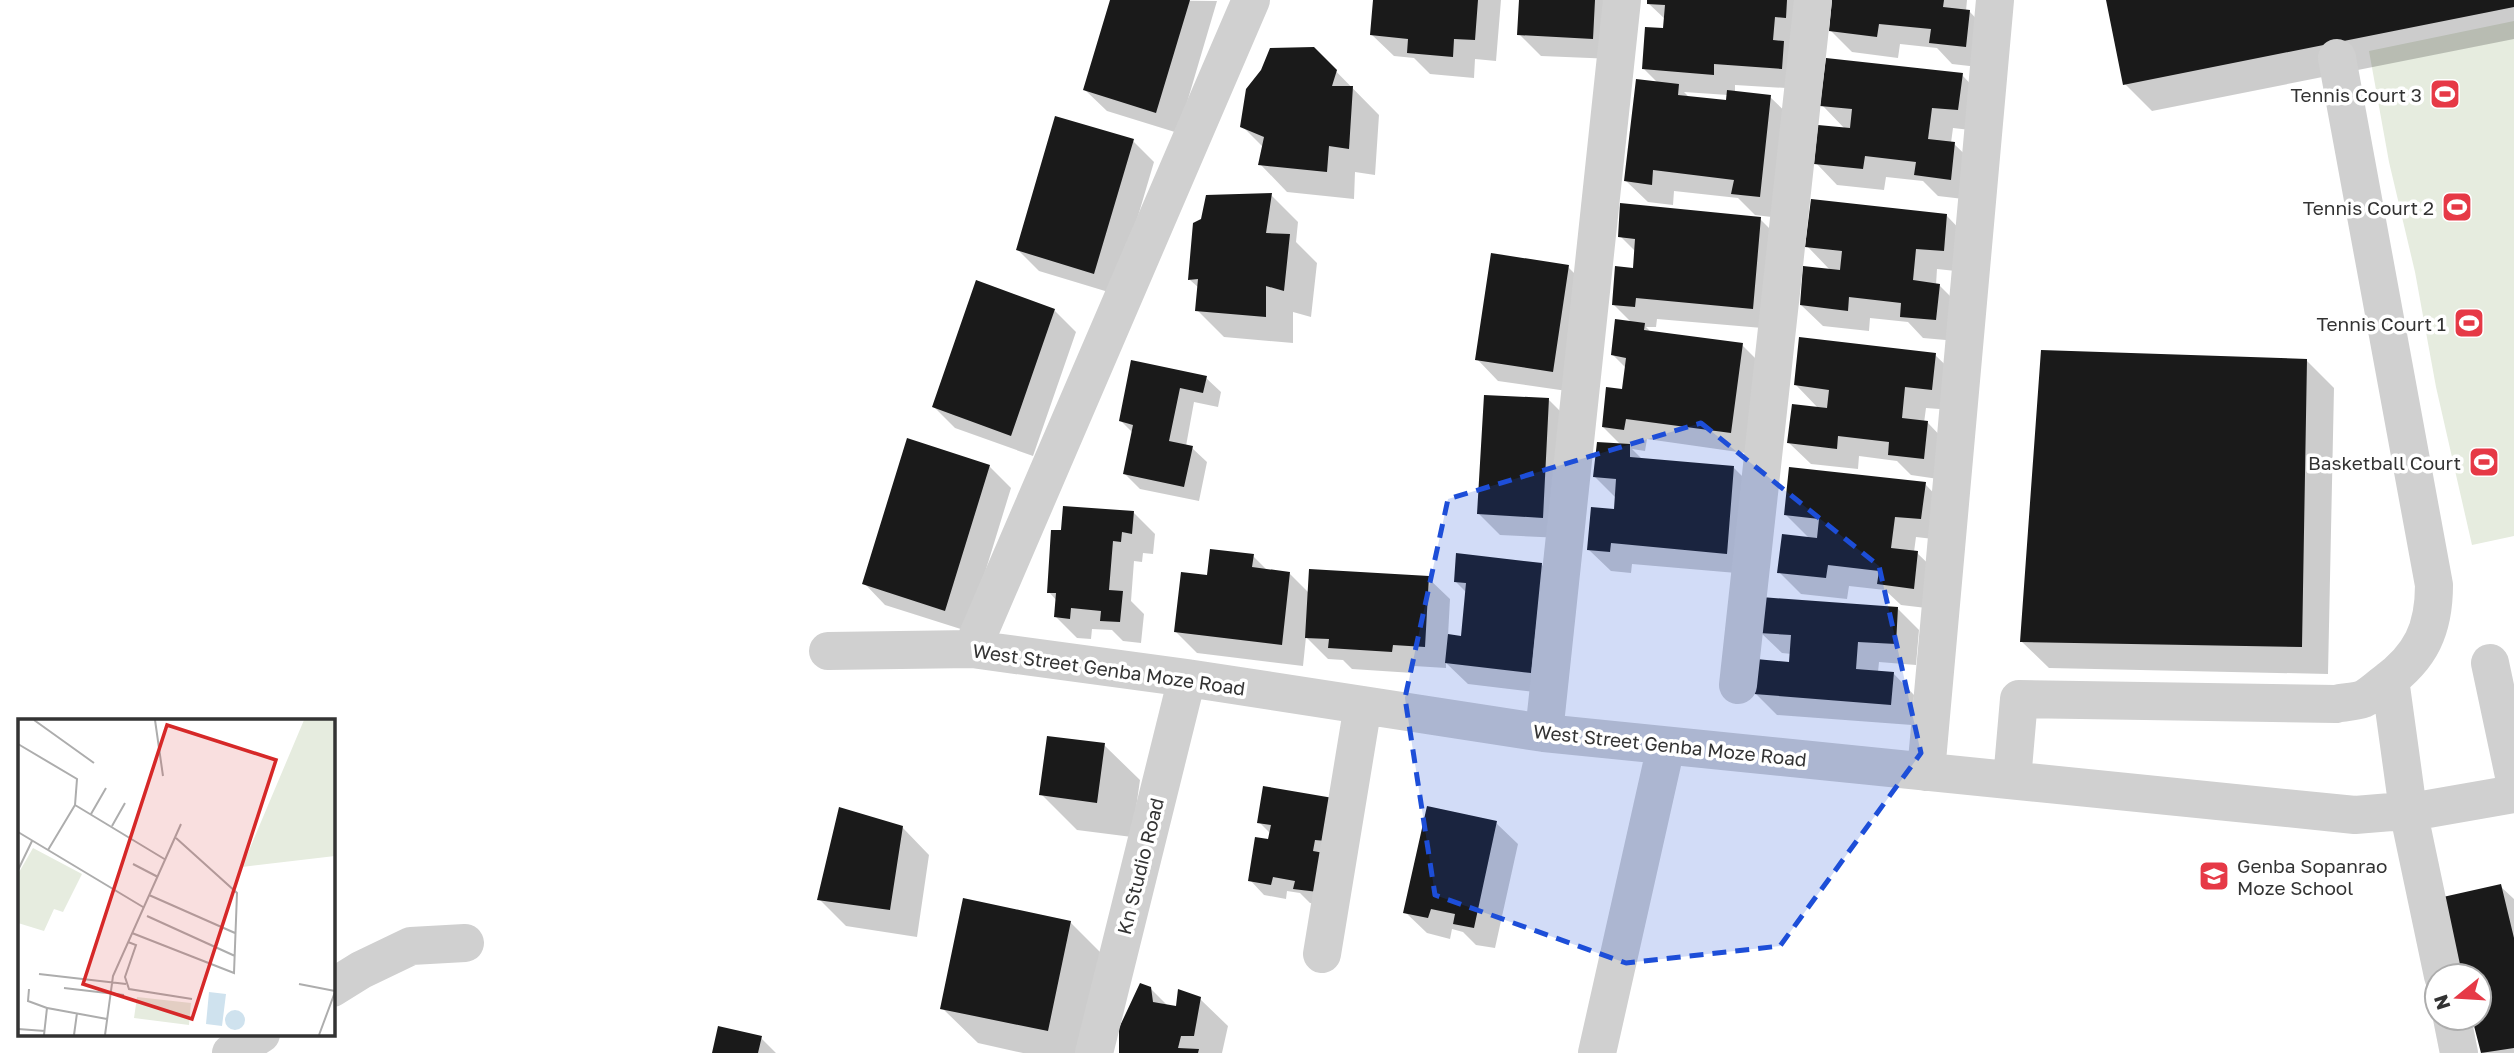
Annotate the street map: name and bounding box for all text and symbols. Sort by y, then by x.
sports icon: Tennis Court 3 [2428,77,2462,111]
place label: Tennis Court 3 [2291,83,2422,106]
sports icon: Tennis Court 2 [2440,190,2474,224]
place label: Tennis Court 2 [2303,196,2434,219]
sports icon: Tennis Court 1 [2452,306,2486,340]
place label: Tennis Court 1 [2316,312,2446,335]
sports icon: Basketball Court [2467,445,2501,479]
place label: Basketball Court [2308,451,2461,474]
street label: West Street Genba Moze Road [971,638,1247,700]
inset map [18,719,334,1036]
street label: West Street Genba Moze Road [1532,719,1808,771]
street label: Kn Studio Road [1112,795,1168,937]
place label: Genba Sopanrao Moze School [2237,854,2387,899]
school or university icon: Genba Sopanrao Moze School [2197,859,2231,893]
north arrow [2423,962,2493,1032]
text: N [2428,992,2455,1013]

